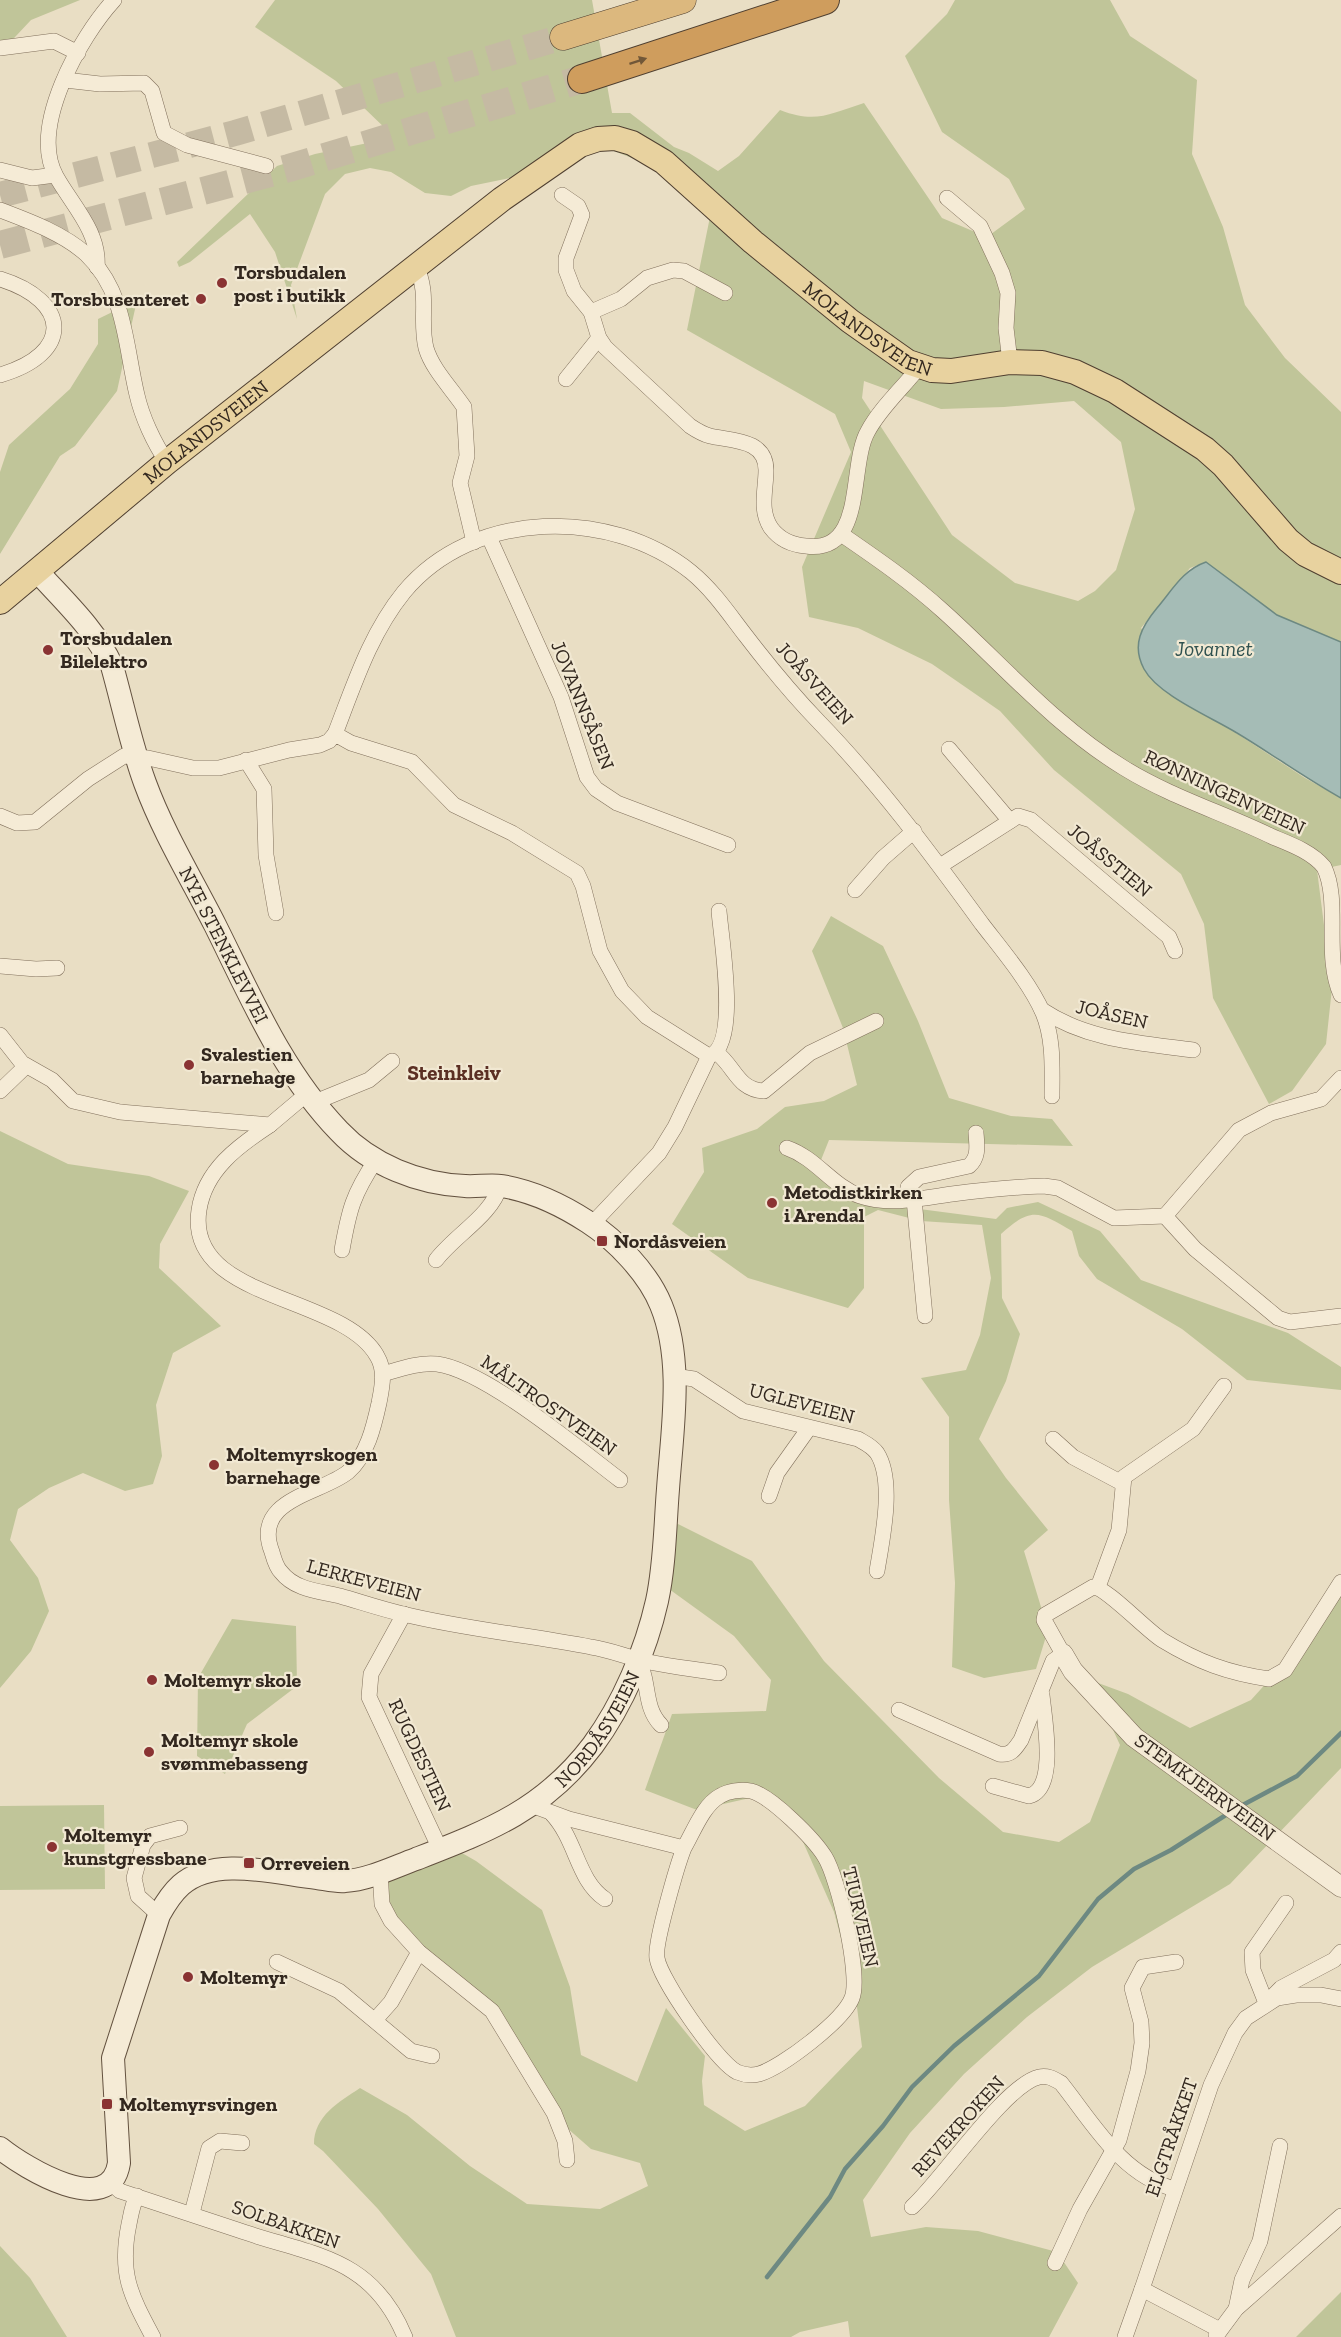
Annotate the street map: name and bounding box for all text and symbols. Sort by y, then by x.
one-way arrow [629,56,647,65]
place label: Torsbudalen post i butikk [234,260,346,307]
marker: Torsbudalen post i butikk [215,276,229,290]
street label: MOLANDSVEIEN [798,276,936,381]
place label: Torsbusenteret [51,287,190,311]
marker: Torsbusenteret [194,292,208,306]
street label: MOLANDSVEIEN [138,375,273,489]
place label: Torsbudalen Bilelektro [60,626,172,673]
street label: JOÅSVEIEN [771,636,859,730]
water label: Jovannet [1174,636,1253,661]
street label: JOVANNSÅSEN [546,637,620,773]
marker: Torsbudalen Bilelektro [41,643,55,657]
street label: RØNNINGENVEIEN [1141,744,1310,840]
street label: JOÅSSTIEN [1063,818,1157,902]
street label: NYE STENKLEVVEI [174,863,274,1027]
street label: JOÅSEN [1074,994,1151,1034]
place label: Svalestien barnehage [200,1042,296,1089]
marker: Svalestien barnehage [182,1058,196,1072]
district label: Steinkleiv [407,1060,501,1085]
place label: Metodistkirken i Arendal [784,1180,923,1227]
marker: Metodistkirken i Arendal [765,1196,779,1210]
place label: Nordåsveien [614,1229,726,1253]
marker: Nordåsveien [595,1234,609,1248]
street label: MÅLTROSTVEIEN [476,1349,622,1461]
street label: UGLEVEIEN [747,1377,858,1429]
place label: Moltemyrskogen barnehage [225,1442,378,1489]
marker: Moltemyrskogen barnehage [207,1458,221,1472]
street label: LERKEVEIEN [304,1553,424,1607]
street label: NORDÅSVEIEN [550,1667,645,1792]
place label: Moltemyr skole [164,1668,302,1692]
marker: Moltemyr skole [145,1673,159,1687]
street label: RUGDESTIEN [383,1695,457,1815]
place label: Moltemyr skole svømmebasseng [161,1728,309,1775]
street label: STEMKJERRVEIEN [1130,1728,1280,1846]
marker: Moltemyr skole svømmebasseng [142,1745,156,1759]
place label: Moltemyr kunstgressbane [64,1823,207,1870]
marker: Moltemyr kunstgressbane [45,1840,59,1854]
place label: Orreveien [261,1851,350,1875]
marker: Orreveien [242,1856,256,1870]
street label: TIURVEIEN [838,1864,884,1970]
place label: Moltemyr [200,1965,288,1989]
marker: Moltemyr [181,1970,195,1984]
street label: REVEKROKEN [906,2070,1010,2181]
street label: ELGTRÅKKET [1139,2074,1203,2200]
place label: Moltemyrsvingen [119,2092,277,2116]
marker: Moltemyrsvingen [100,2097,114,2111]
street label: SOLBAKKEN [229,2194,343,2254]

